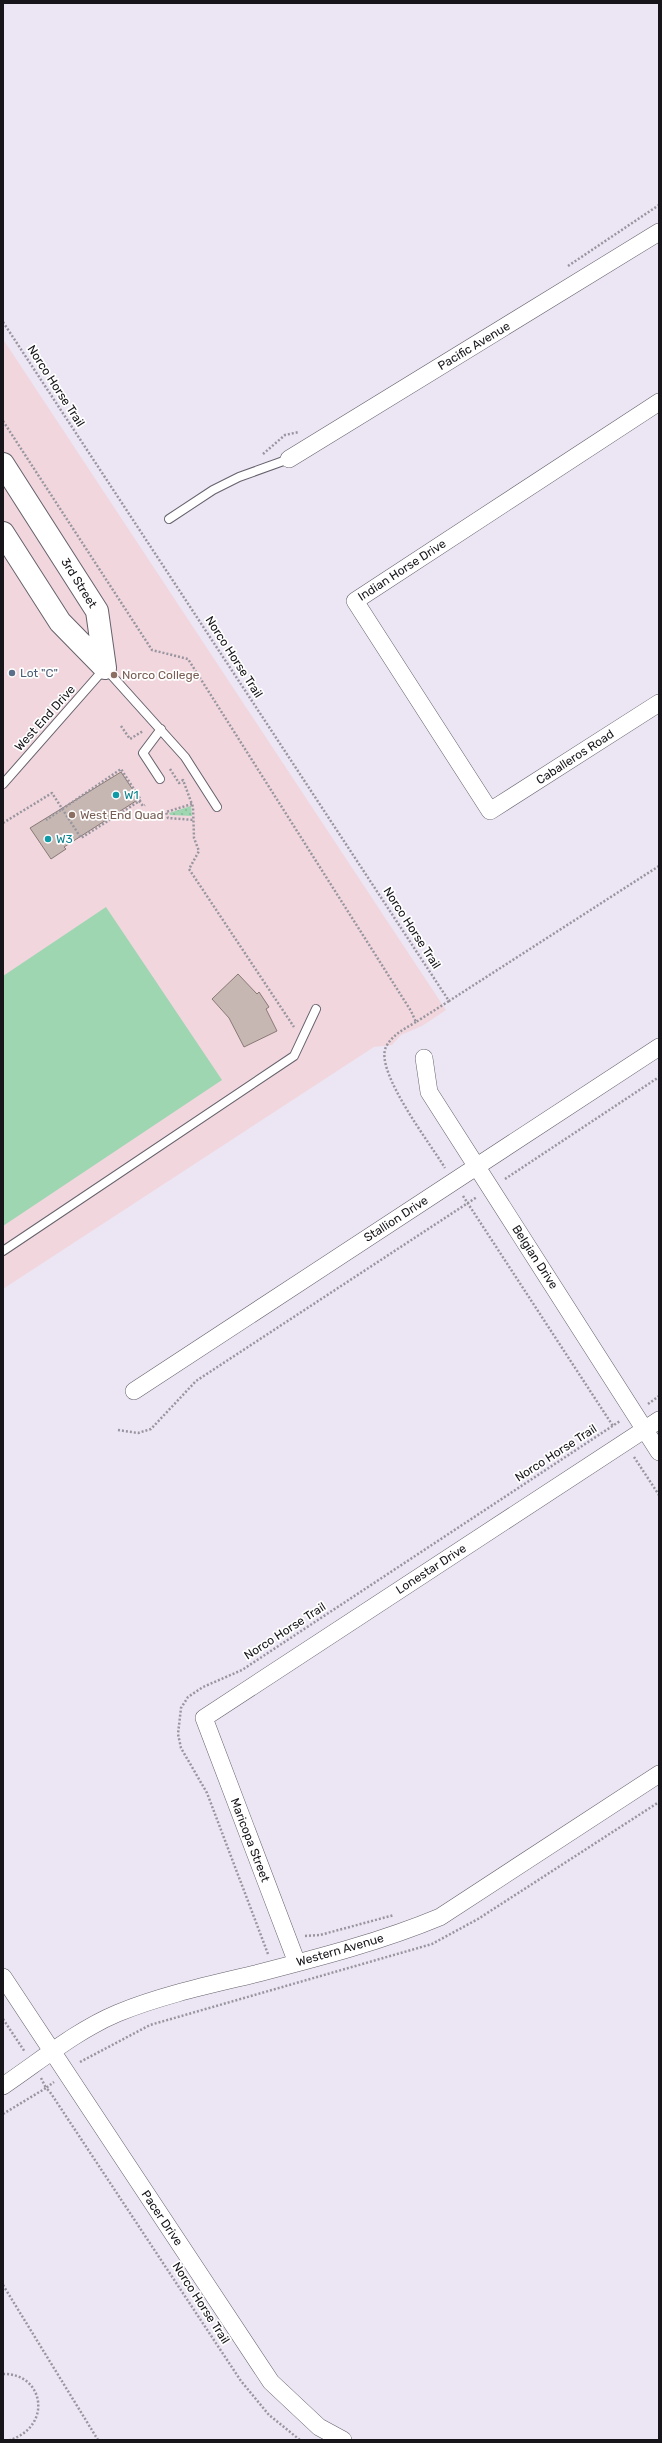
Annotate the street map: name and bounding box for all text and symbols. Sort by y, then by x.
street label: Pacific Avenue [435,319,513,373]
street label: Norco Horse Trail [24,343,88,430]
street label: Indian Horse Drive [355,536,449,604]
street label: 3rd Street [58,555,100,611]
street label: Norco Horse Trail [202,614,266,701]
place label: Lot "C" [20,666,58,680]
marker: Lot "C" [7,668,17,678]
place label: Norco College [122,668,200,682]
marker: Norco College [109,670,119,680]
street label: West End Drive [12,682,78,754]
street label: Caballeros Road [534,727,616,787]
place label: W1 [124,788,139,802]
marker: W1 [111,790,121,800]
place label: West End Quad [80,808,164,822]
marker: West End Quad [67,810,77,820]
place label: W3 [56,832,73,846]
marker: W3 [43,834,53,844]
street label: Norco Horse Trail [380,885,444,972]
street label: Stallion Drive [361,1193,431,1245]
street label: Belgian Drive [509,1222,561,1292]
street label: Norco Horse Trail [513,1421,600,1485]
street label: Lonestar Drive [393,1541,469,1597]
street label: Norco Horse Trail [242,1599,329,1663]
street label: Maricopa Street [228,1796,273,1884]
street label: Western Avenue [295,1931,385,1969]
street label: Pacer Drive [138,2188,186,2249]
street label: Norco Horse Trail [169,2260,233,2347]

